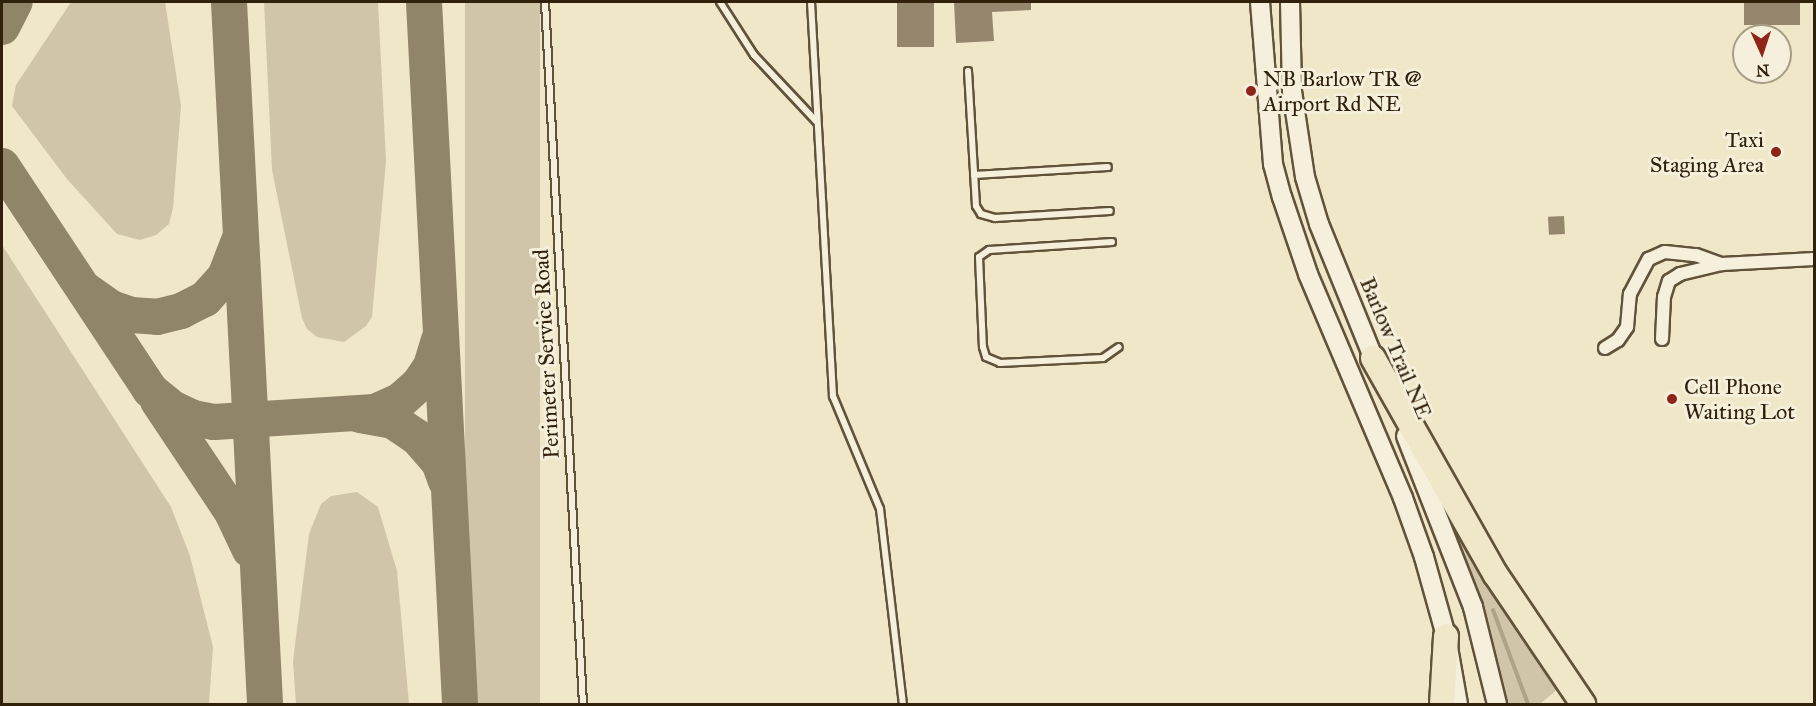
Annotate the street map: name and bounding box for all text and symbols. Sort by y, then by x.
north arrow [1732,24,1792,84]
text: N [1756,61,1770,80]
place label: NB Barlow TR @ Airport Rd NE [1263,65,1421,116]
marker: NB Barlow TR @ Airport Rd NE [1244,84,1258,98]
place label: Taxi Staging Area [1650,126,1764,178]
marker: Taxi Staging Area [1769,145,1783,159]
street label: Perimeter Service Road [527,248,565,460]
street label: Barlow Trail NE [1354,273,1438,423]
place label: Cell Phone Waiting Lot [1684,373,1795,424]
marker: Cell Phone Waiting Lot [1665,392,1679,406]

